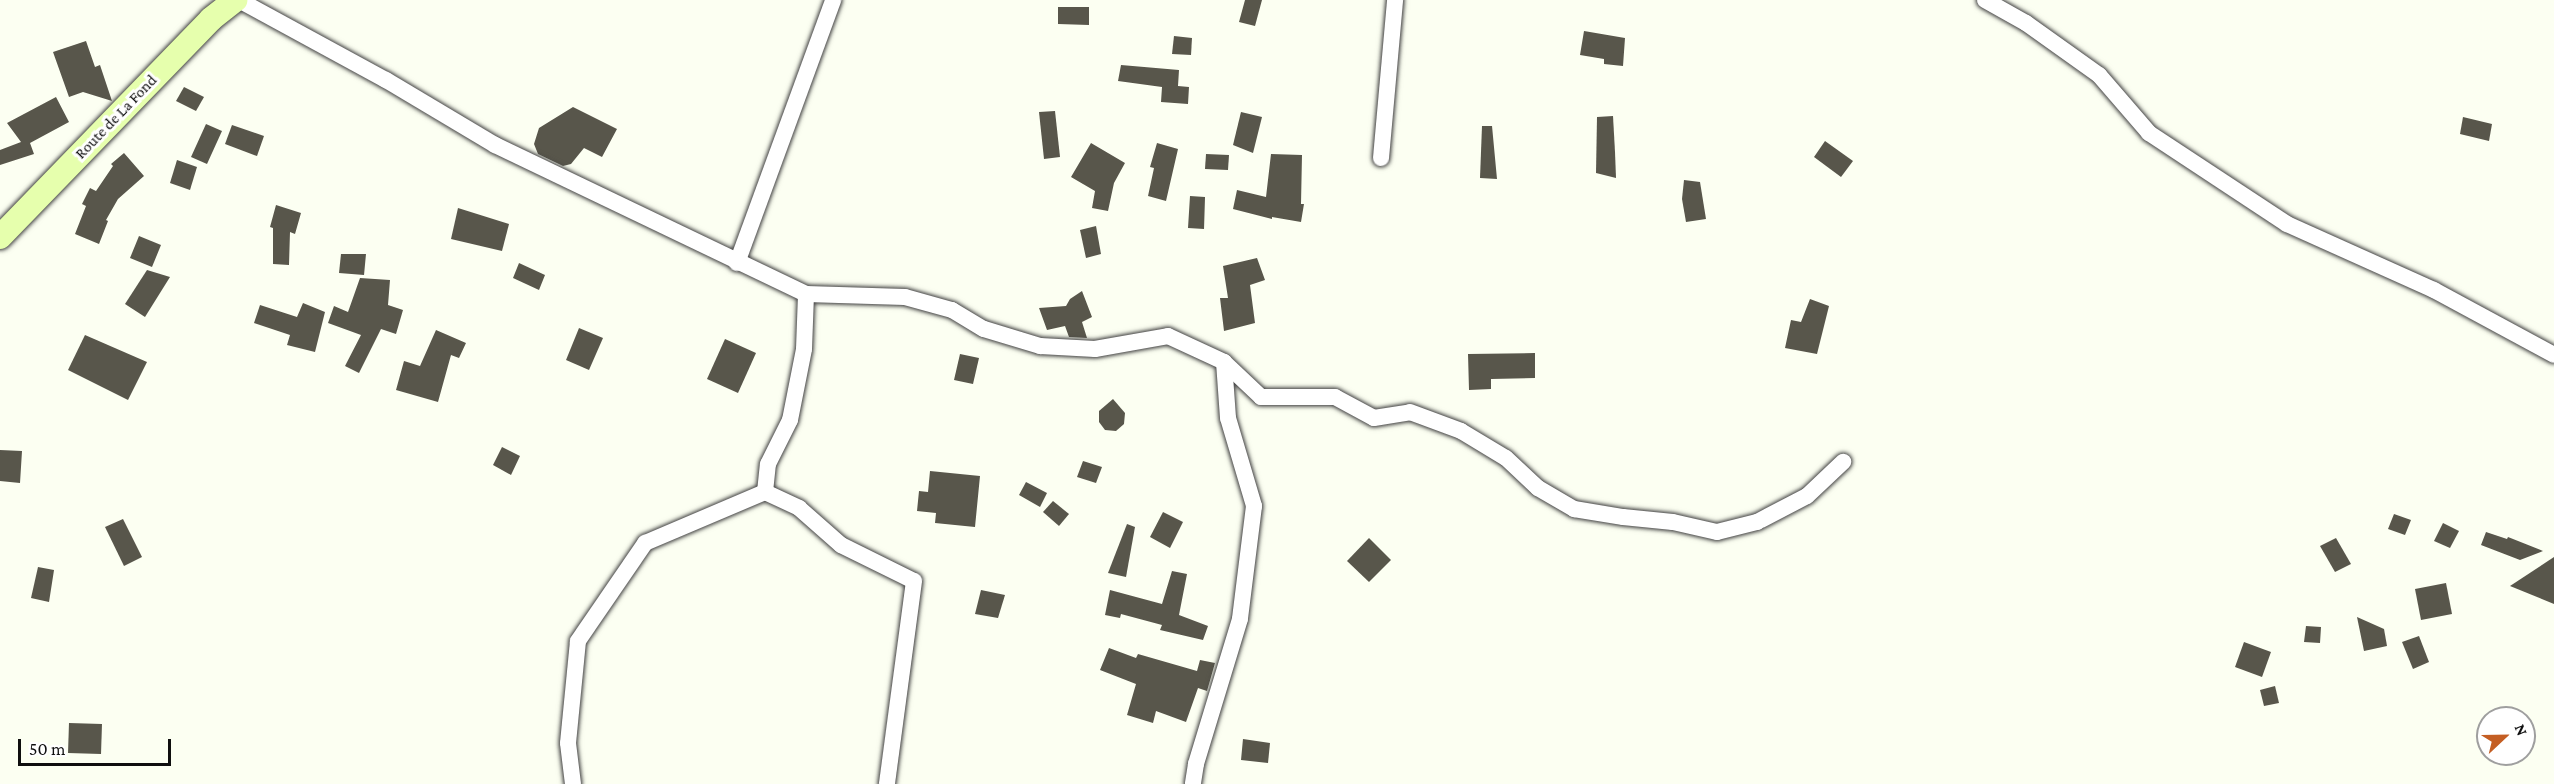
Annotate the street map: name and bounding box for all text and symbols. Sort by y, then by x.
street label: Route de La Fond [71,71,161,163]
north arrow [2476,706,2536,766]
text: N [2511,722,2531,738]
scale bar [21,727,174,765]
text: 50 m [29,739,66,759]

